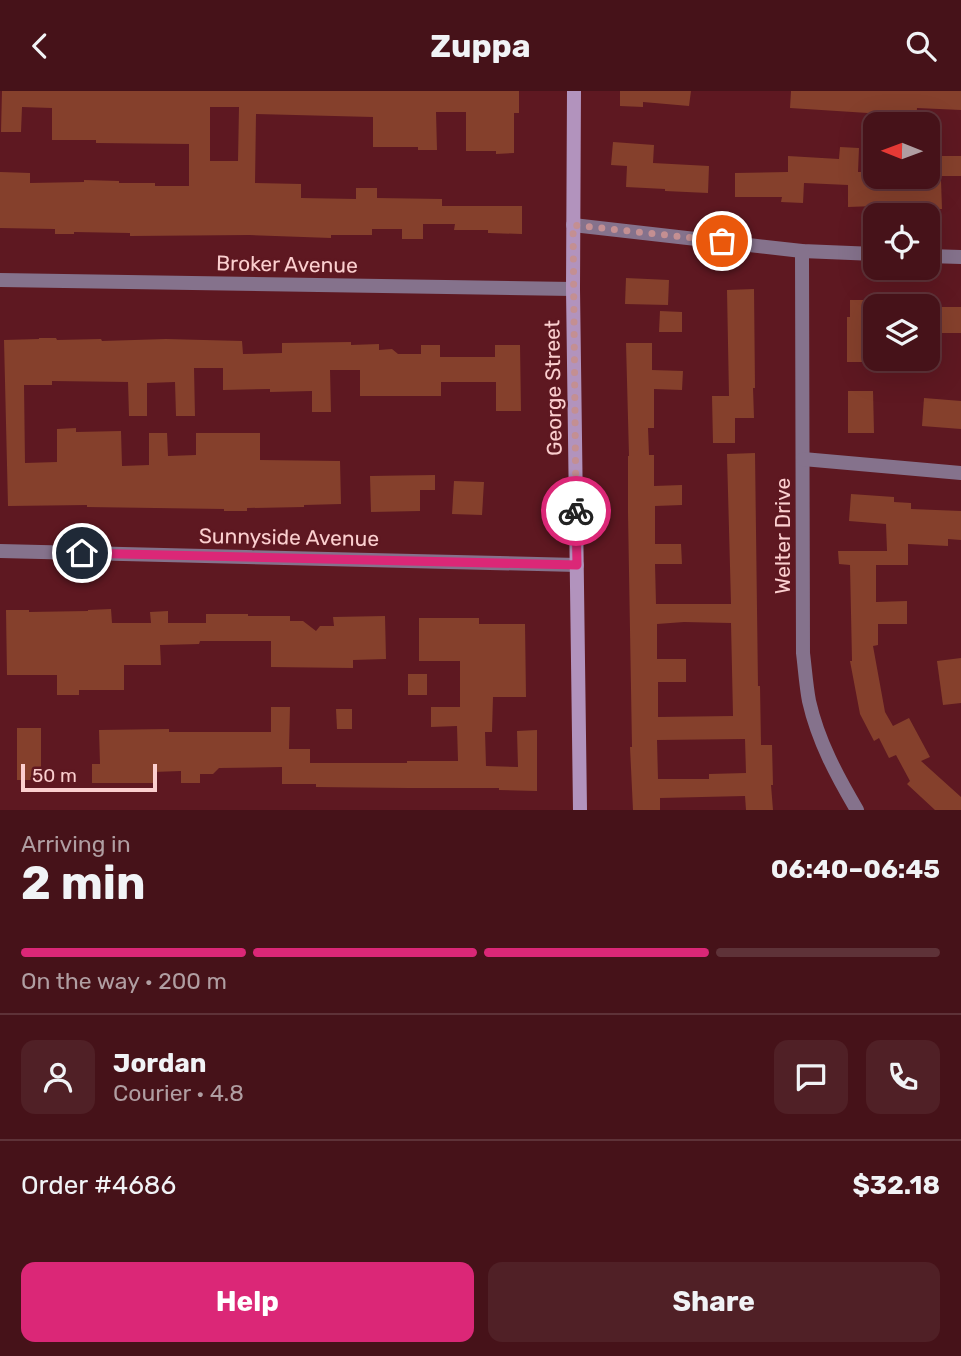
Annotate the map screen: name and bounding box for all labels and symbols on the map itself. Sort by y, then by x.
north arrow [863,112,940,189]
pin [692,211,752,271]
street label: Broker Avenue [216,250,358,278]
street label: George Street [539,320,567,456]
courier [541,476,611,546]
street label: Welter Drive [770,478,795,594]
pin [52,523,112,583]
street label: Sunnyside Avenue [199,523,379,551]
scale bar [21,761,158,793]

